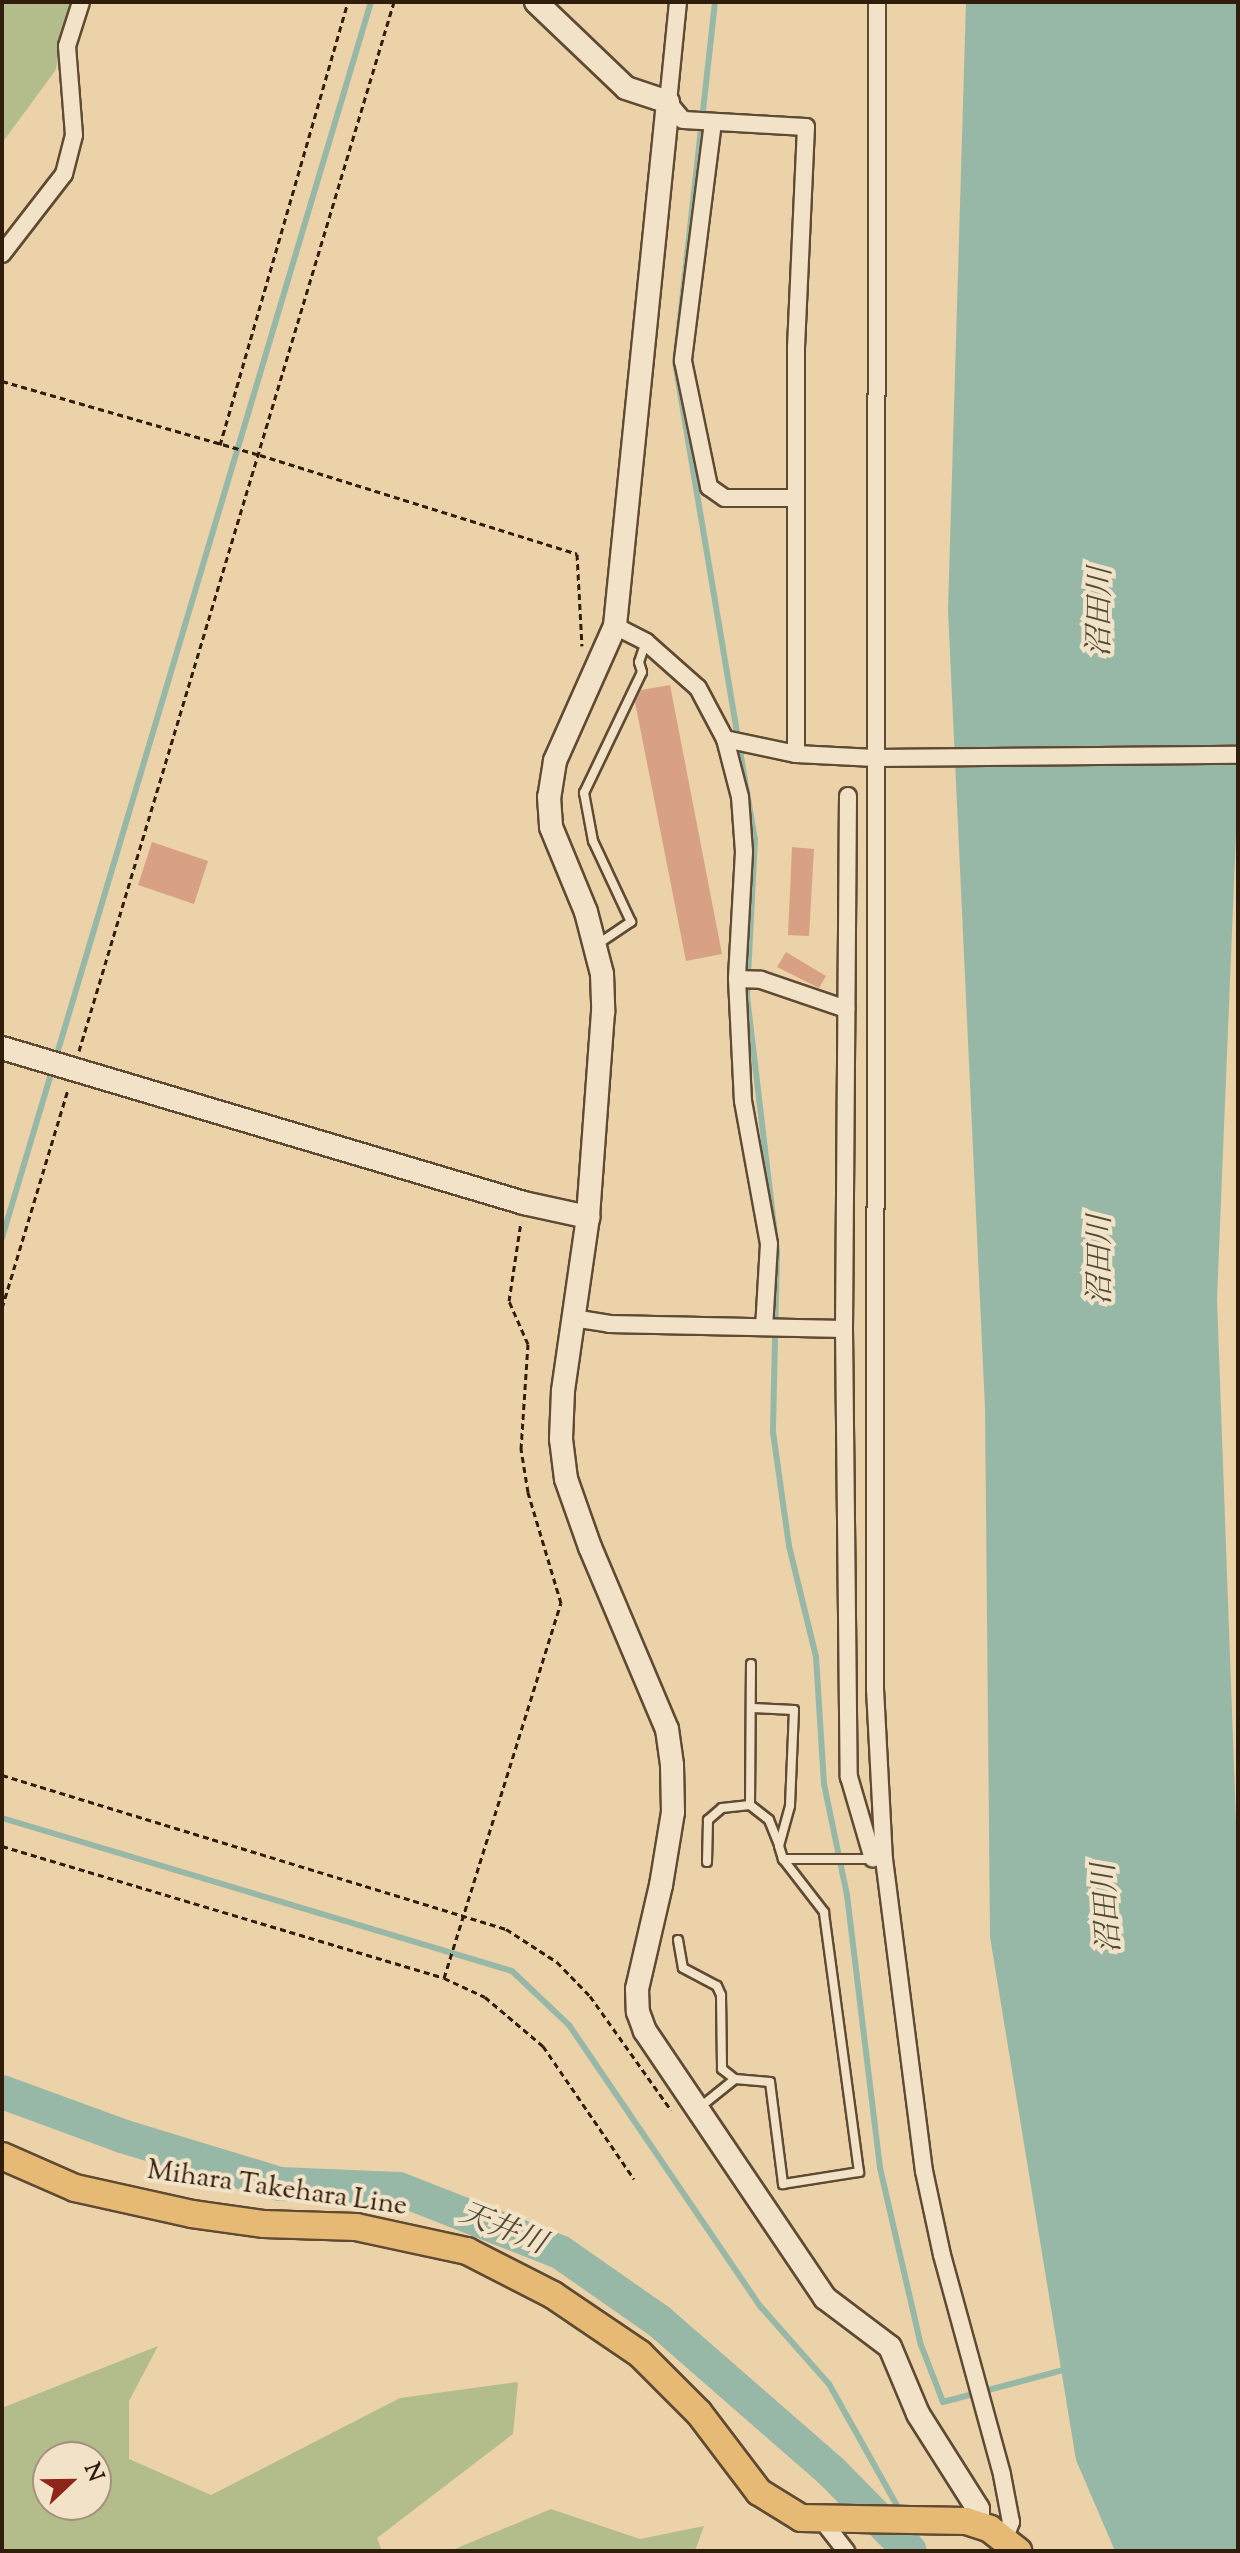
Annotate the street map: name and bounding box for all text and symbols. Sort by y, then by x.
water label: 沼田川 [1083,567,1121,657]
water label: 沼田川 [1084,1215,1120,1305]
water label: 沼田川 [1088,1862,1130,1954]
street label: Mihara Takehara Line [145,2154,409,2224]
water label: 天井川 [454,2196,550,2264]
north arrow [32,2441,112,2521]
text: N [74,2459,111,2487]

